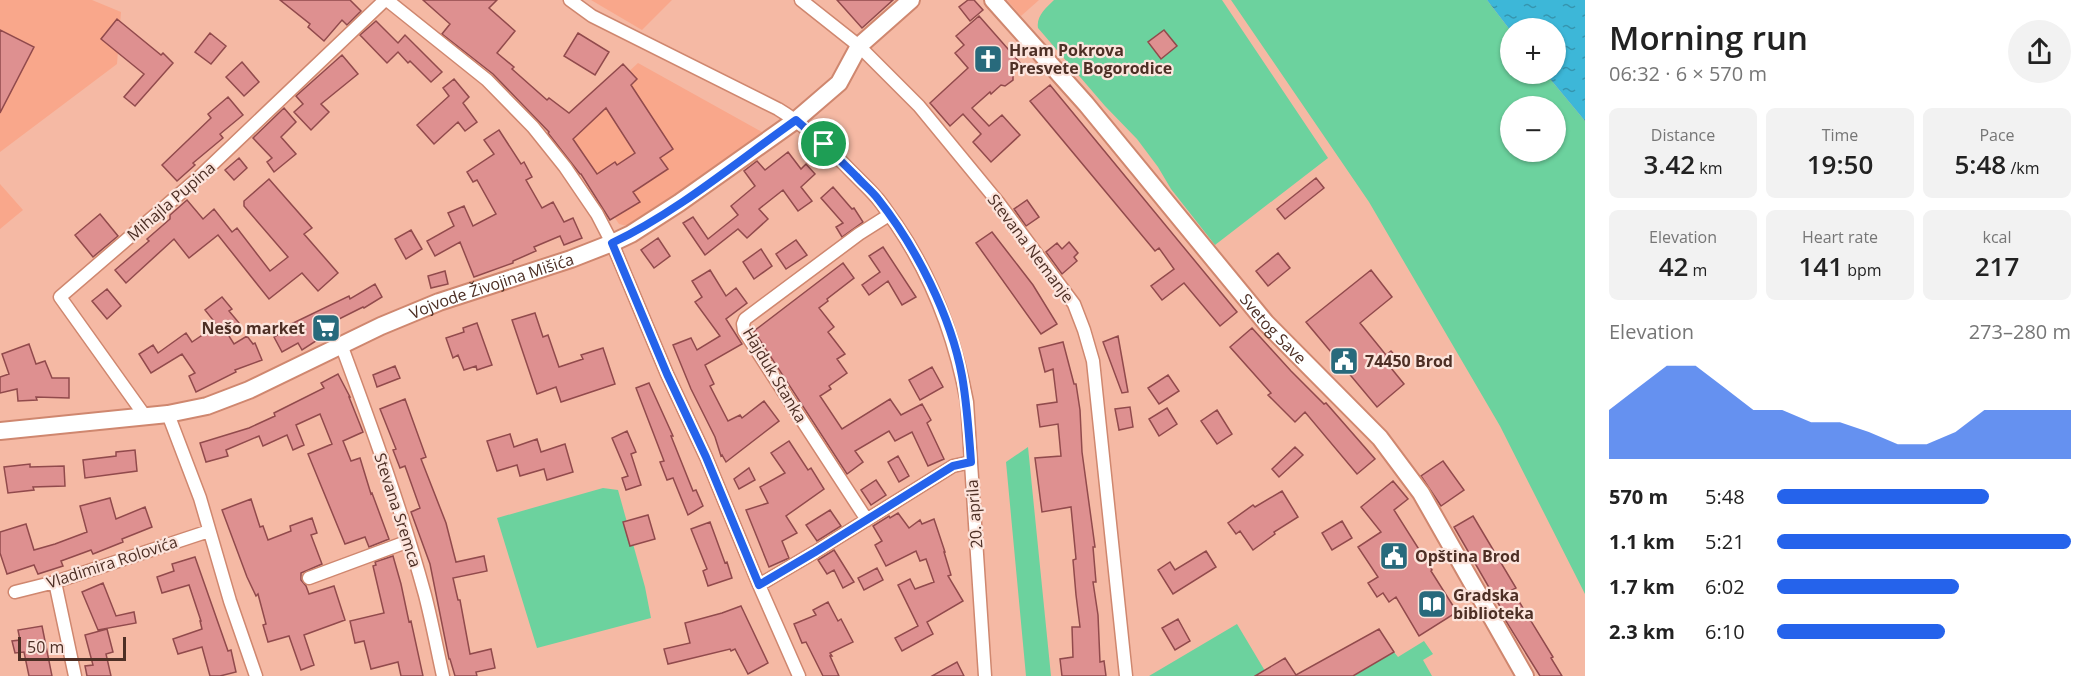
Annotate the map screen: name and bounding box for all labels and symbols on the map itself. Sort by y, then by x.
place label: Hram Pokrova Presvete Bogorodice [1009,39,1172,79]
church icon: Hram Pokrova Presvete Bogorodice [972,43,1004,75]
pin [798,118,849,169]
street label: Mihajla Pupina [122,157,220,245]
street label: Stevana Nemanje [983,189,1079,307]
street label: Vojvode Živojina Mišića [406,248,577,324]
street label: Svetog Save [1235,289,1311,369]
supermarket icon: Nešo market [310,312,342,344]
place label: Nešo market [202,317,305,339]
street label: Hajduk Stanka [738,323,812,427]
public building icon: 74450 Brod [1328,345,1360,377]
place label: 74450 Brod [1365,350,1453,372]
street label: Stevana Sremca [369,450,427,570]
street label: 20. aprila [961,479,987,549]
street label: Vladimira Rolovića [44,530,180,594]
public building icon: Opština Brod [1378,540,1410,572]
place label: Opština Brod [1415,545,1520,567]
place label: Gradska biblioteka [1453,584,1534,624]
library icon: Gradska biblioteka [1416,588,1448,620]
scale bar [18,634,126,662]

